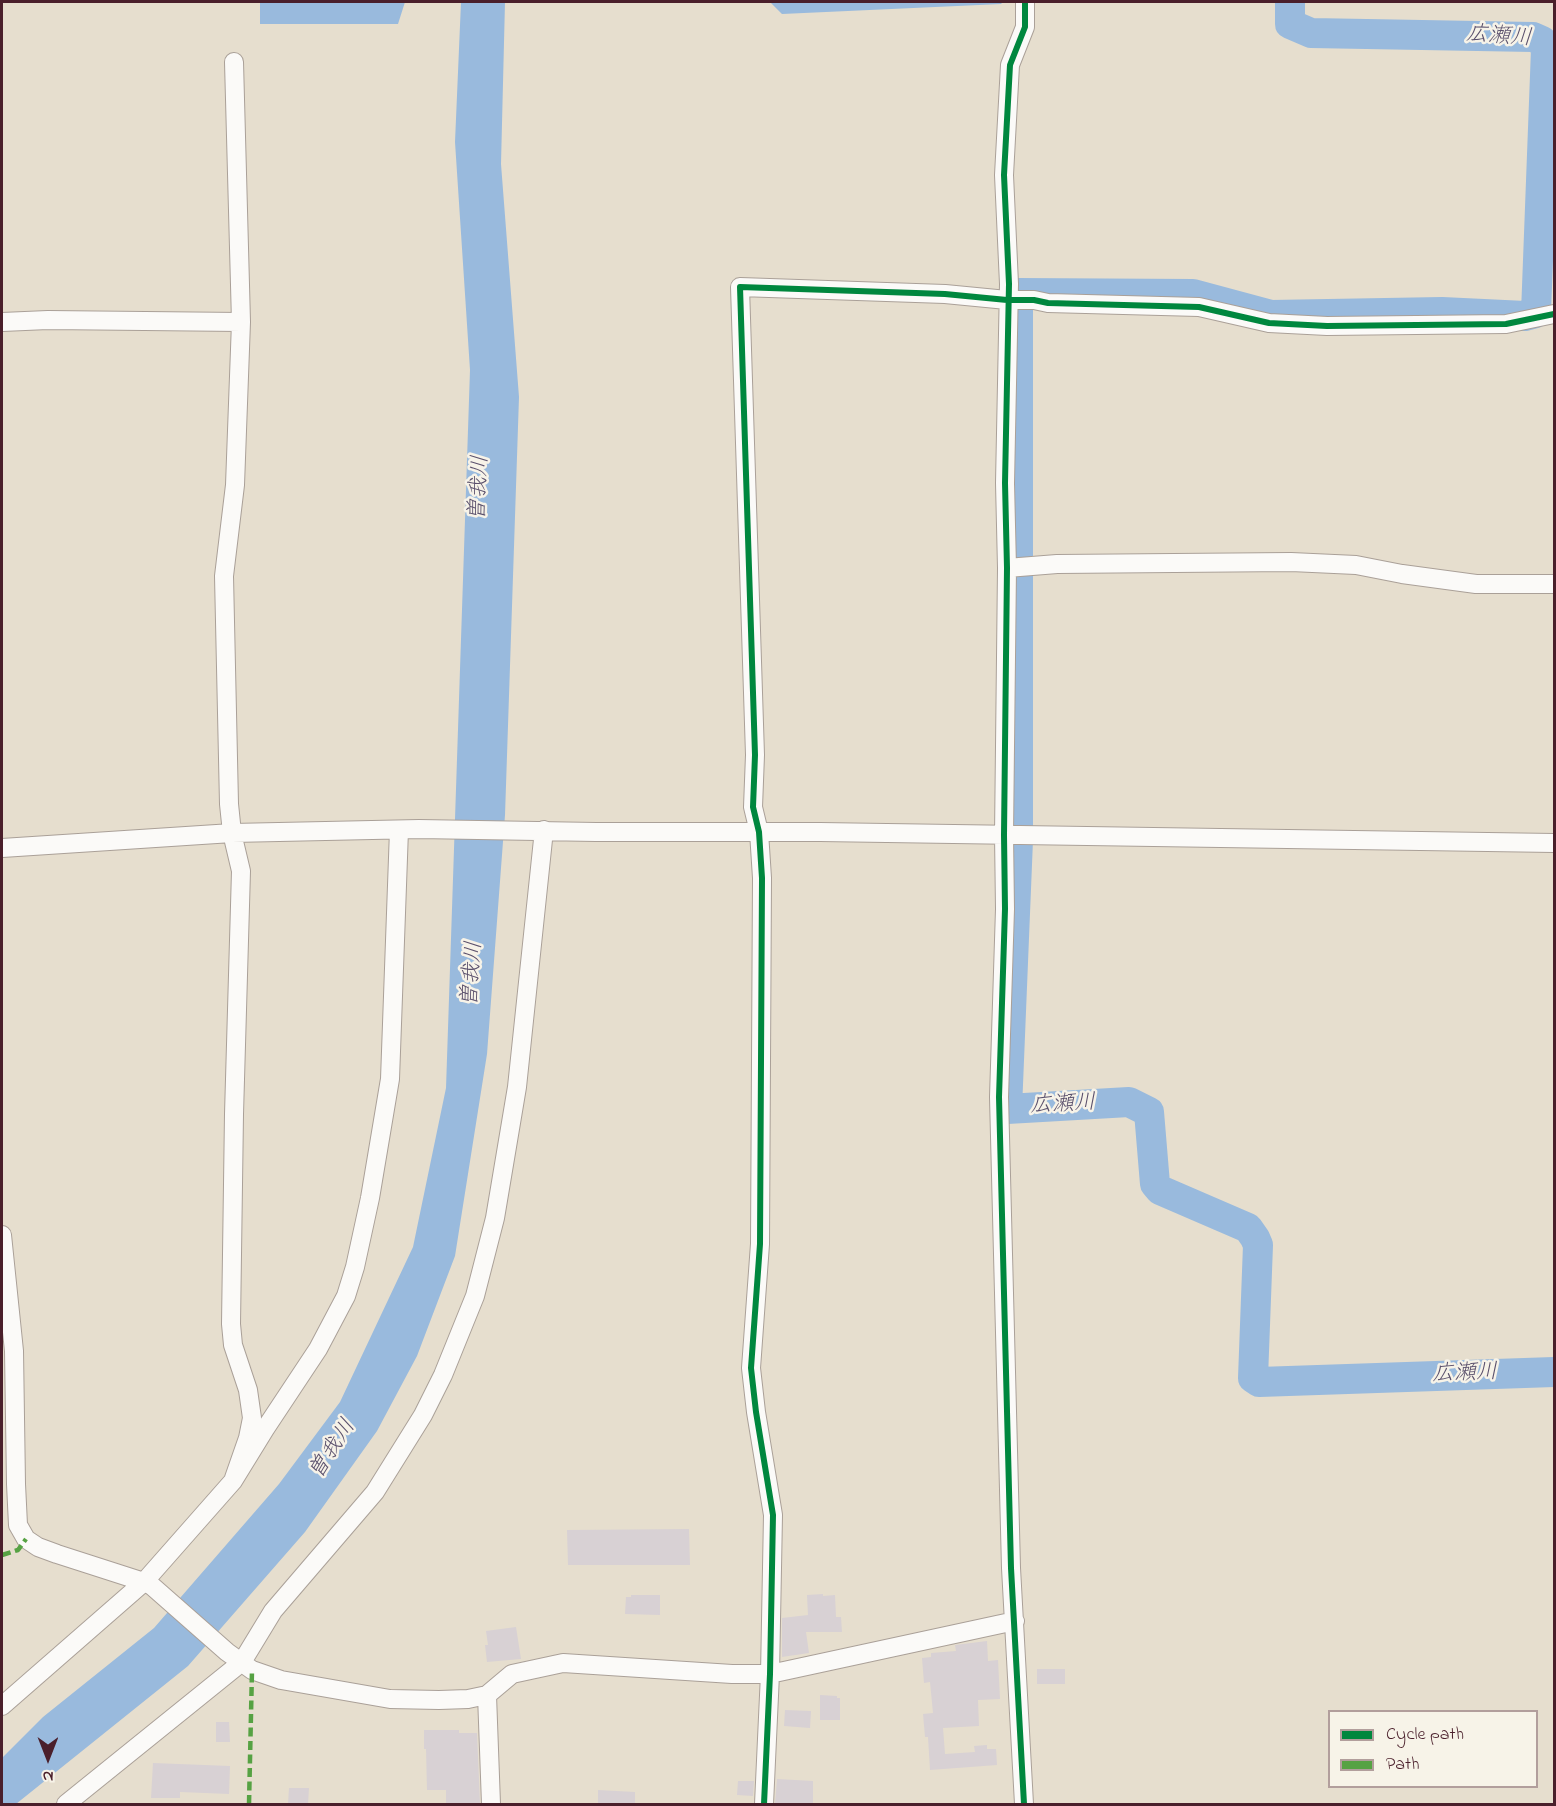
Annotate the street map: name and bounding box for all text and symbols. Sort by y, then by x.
water label: 広瀬川 [1465,23,1533,53]
water label: 曽我川 [466,454,496,522]
water label: 曽我川 [459,940,489,1008]
water label: 広瀬川 [1029,1091,1097,1121]
water label: 広瀬川 [1432,1361,1498,1389]
water label: 曽我川 [305,1415,363,1485]
legend [1328,1710,1538,1788]
text: Cycle path [1386,1722,1464,1748]
north arrow [18,1728,78,1788]
text: Path [1386,1752,1420,1778]
text: N [43,1764,53,1788]

